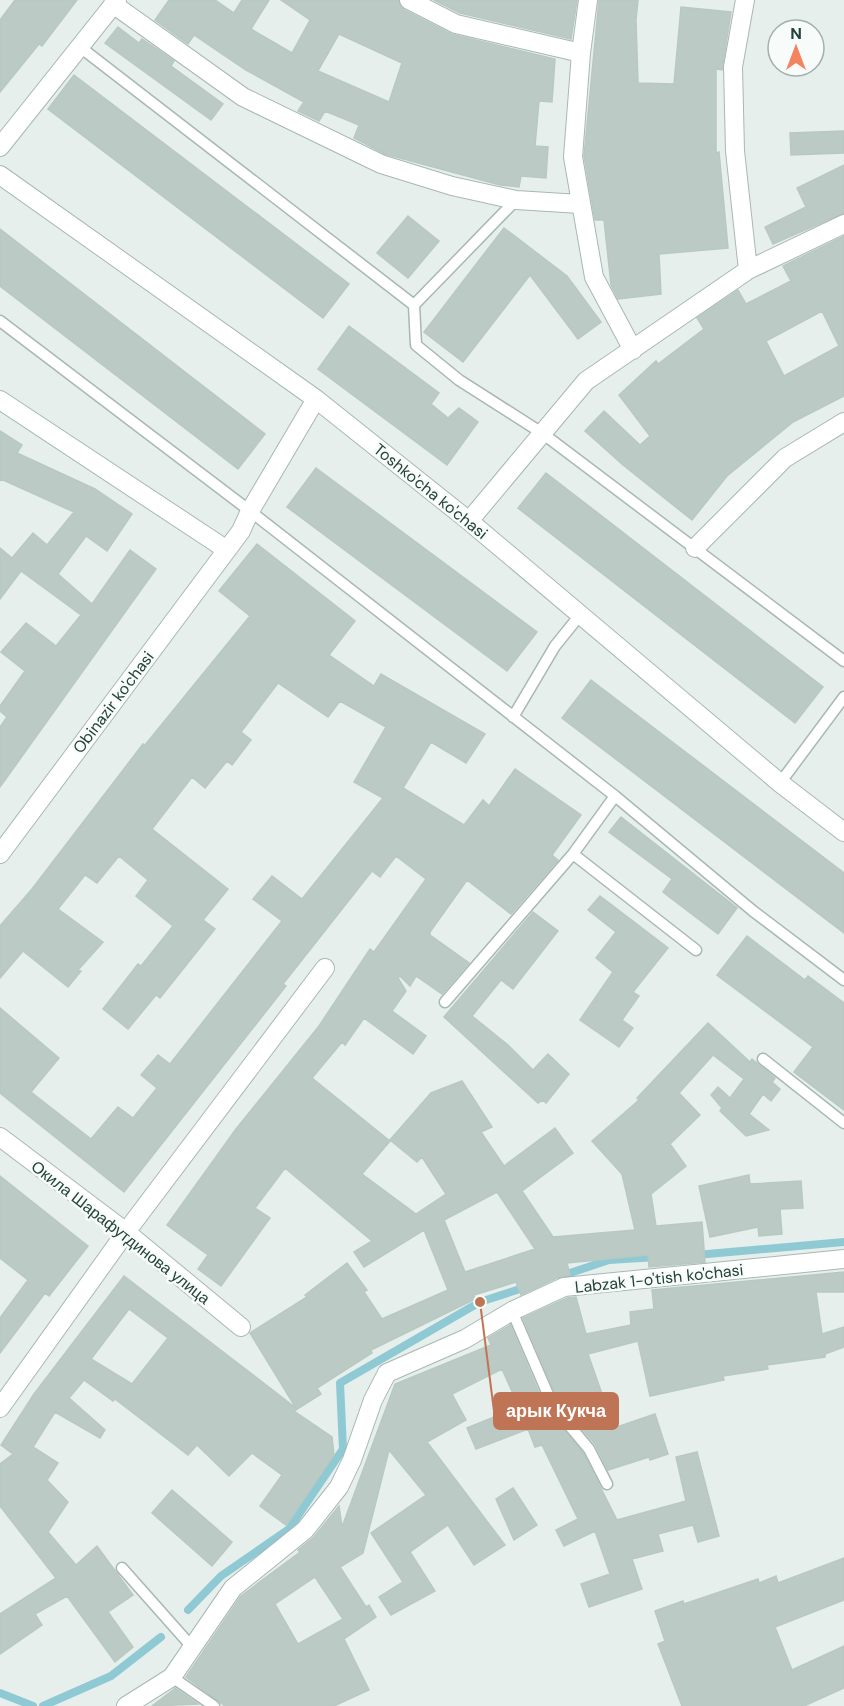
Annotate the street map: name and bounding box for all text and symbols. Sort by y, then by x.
north arrow [766,18,826,78]
text: N [790,23,802,44]
street label: Toshko'cha ko'chasi [369,439,492,544]
street label: Obinazir ko'chasi [68,647,159,758]
street label: Окила Шарафутдинова улица [27,1156,214,1309]
street label: Labzak 1-o'tish ko'chasi [574,1259,744,1298]
callout: арык Кукча [494,1393,618,1429]
text: арык Кукча [506,1399,607,1423]

